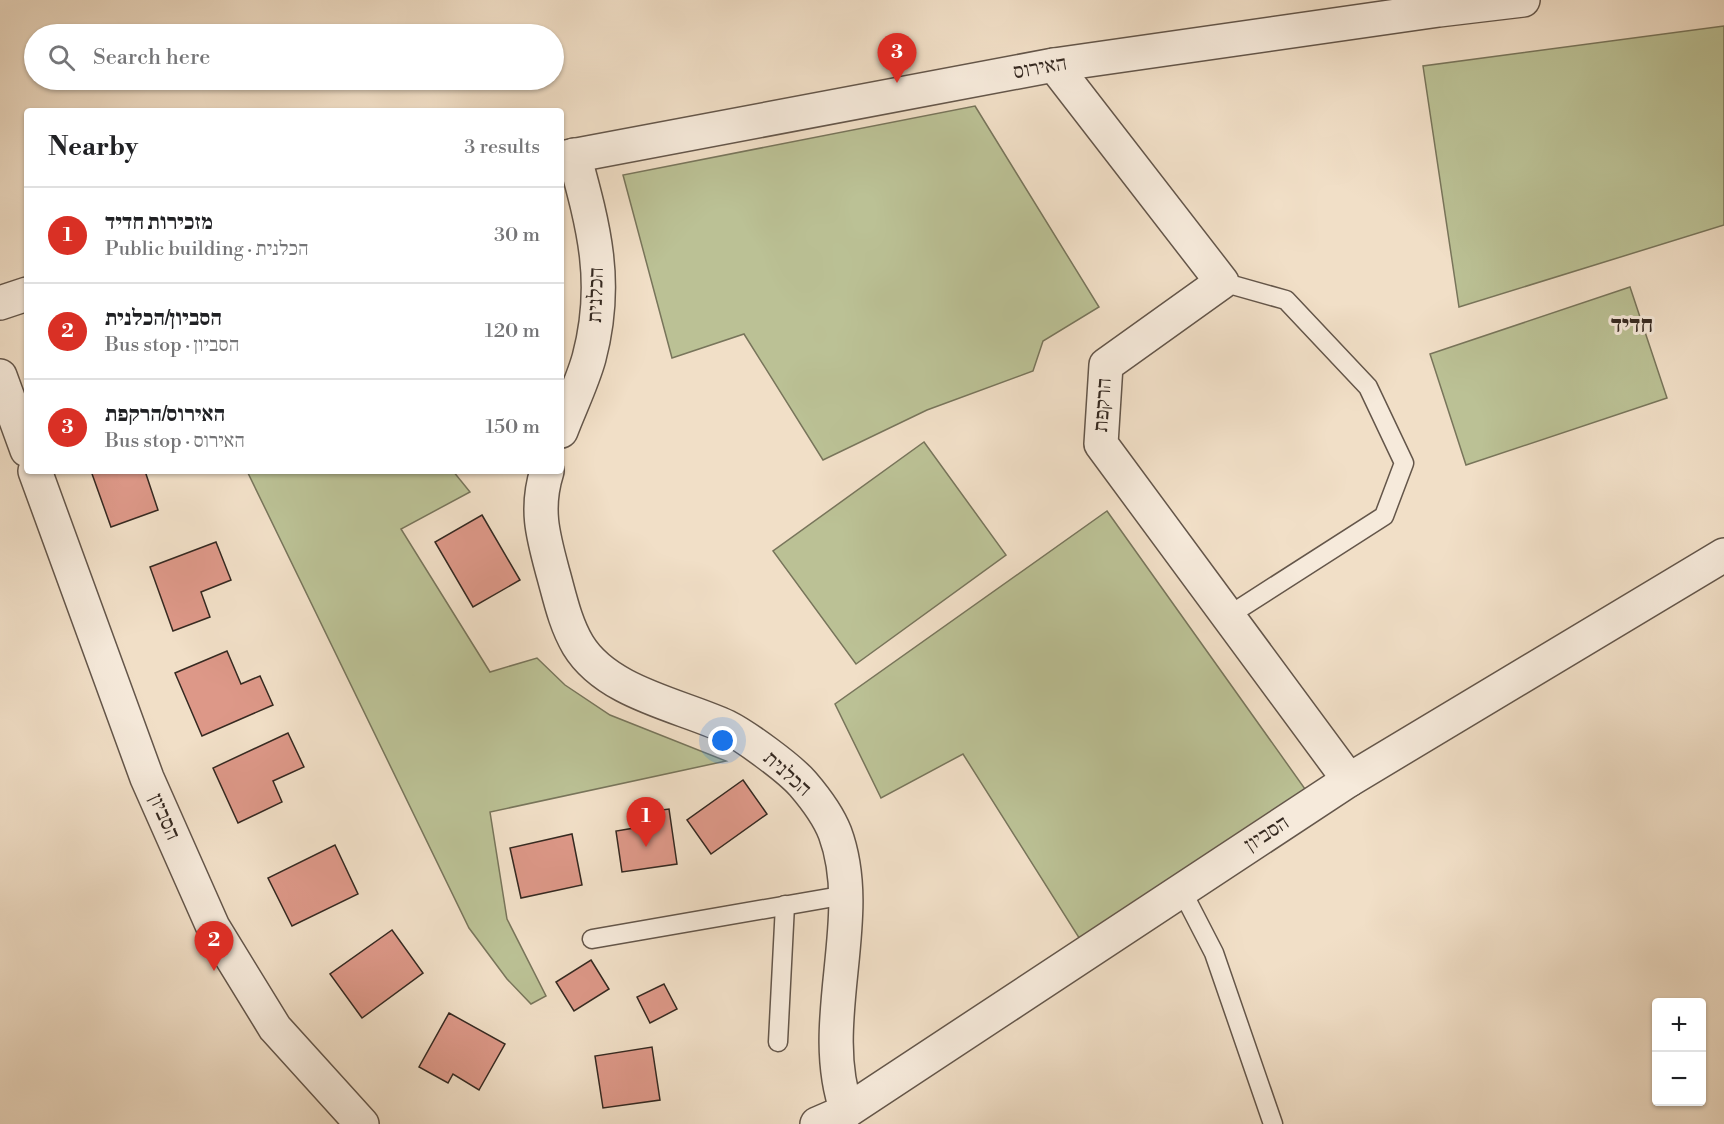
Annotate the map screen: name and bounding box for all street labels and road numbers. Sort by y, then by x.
street label: האירוס [1011,51,1069,85]
street label: הכלנית [582,267,610,323]
street label: הרקפת [1088,377,1118,433]
street label: הכלנית [758,746,816,802]
street label: הסביון [142,790,186,844]
street label: הסביון [1240,810,1294,858]

